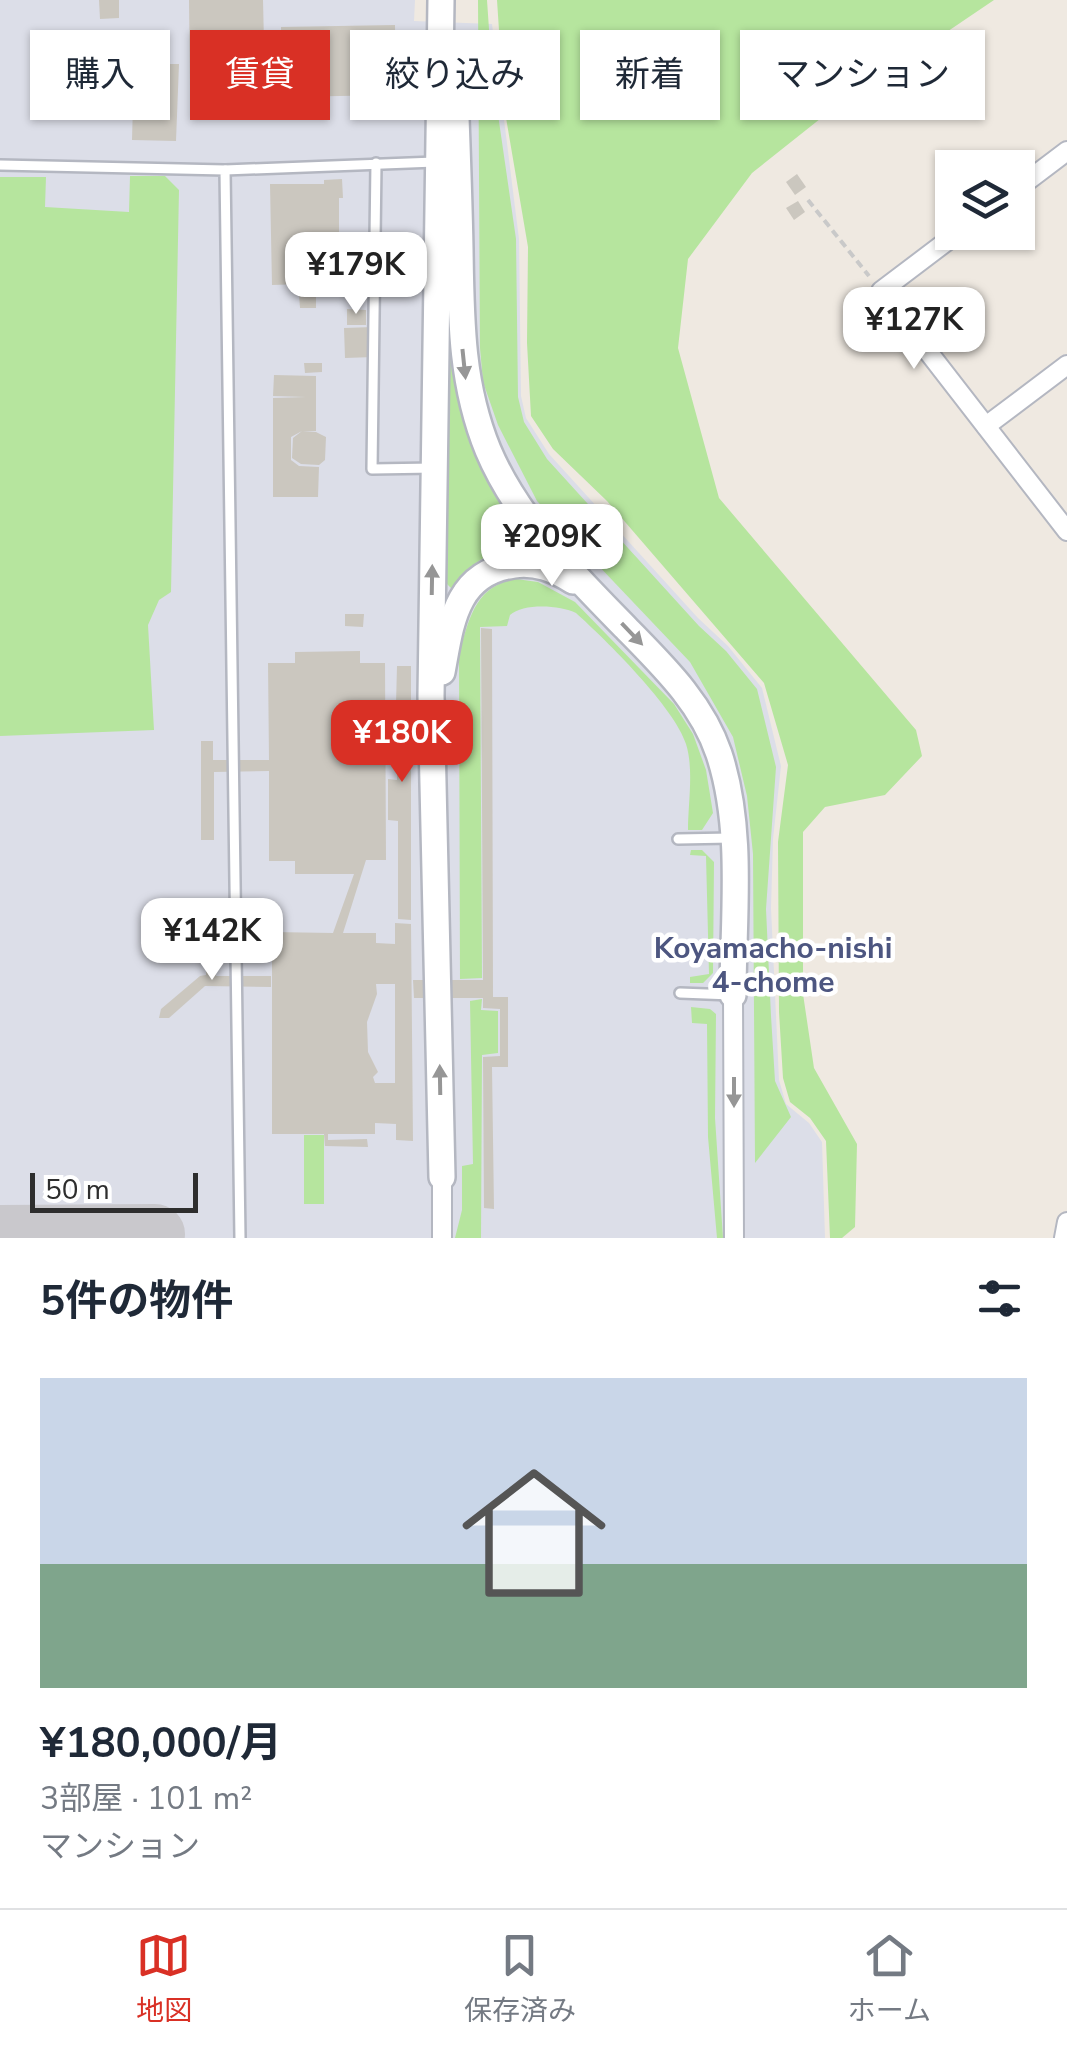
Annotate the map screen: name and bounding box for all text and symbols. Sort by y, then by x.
chip: 購入 [30,30,170,120]
chip: 賃貸 [190,30,330,120]
chip: 絞り込み [350,30,560,120]
chip: 新着 [580,30,720,120]
chip: マンション [740,30,985,120]
map controls [935,150,1035,250]
button: layers [935,150,1035,250]
pin: ¥179K [286,232,426,317]
text: ¥179K [307,243,405,286]
pin: ¥127K [844,287,984,372]
text: ¥127K [865,298,963,341]
one-way arrow [456,348,472,380]
pin: ¥209K [482,504,622,589]
text: ¥209K [503,515,601,558]
one-way arrow [425,563,441,595]
one-way arrow [620,622,643,646]
pin: ¥180K [332,700,472,785]
text: ¥180K [353,711,451,754]
pin: ¥142K [142,898,282,983]
text: ¥142K [163,909,261,952]
district label: Koyamacho-nishi 4-chome [654,928,892,1003]
one-way arrow [431,1063,447,1095]
one-way arrow [726,1077,742,1109]
scale bar [30,1168,198,1212]
text: 50 m [45,1171,110,1209]
icon: filters [972,1271,1027,1326]
text: 5件の物件 [40,1273,233,1330]
icon: home [444,1443,624,1623]
text: ¥180,000/月 [40,1715,282,1772]
text: 3部屋 · 101 m² [40,1777,252,1820]
text: マンション [40,1825,200,1868]
tab: 地図 [136,1928,192,2030]
tab: 保存済み [464,1928,576,2030]
tab: ホーム [848,1928,931,2030]

